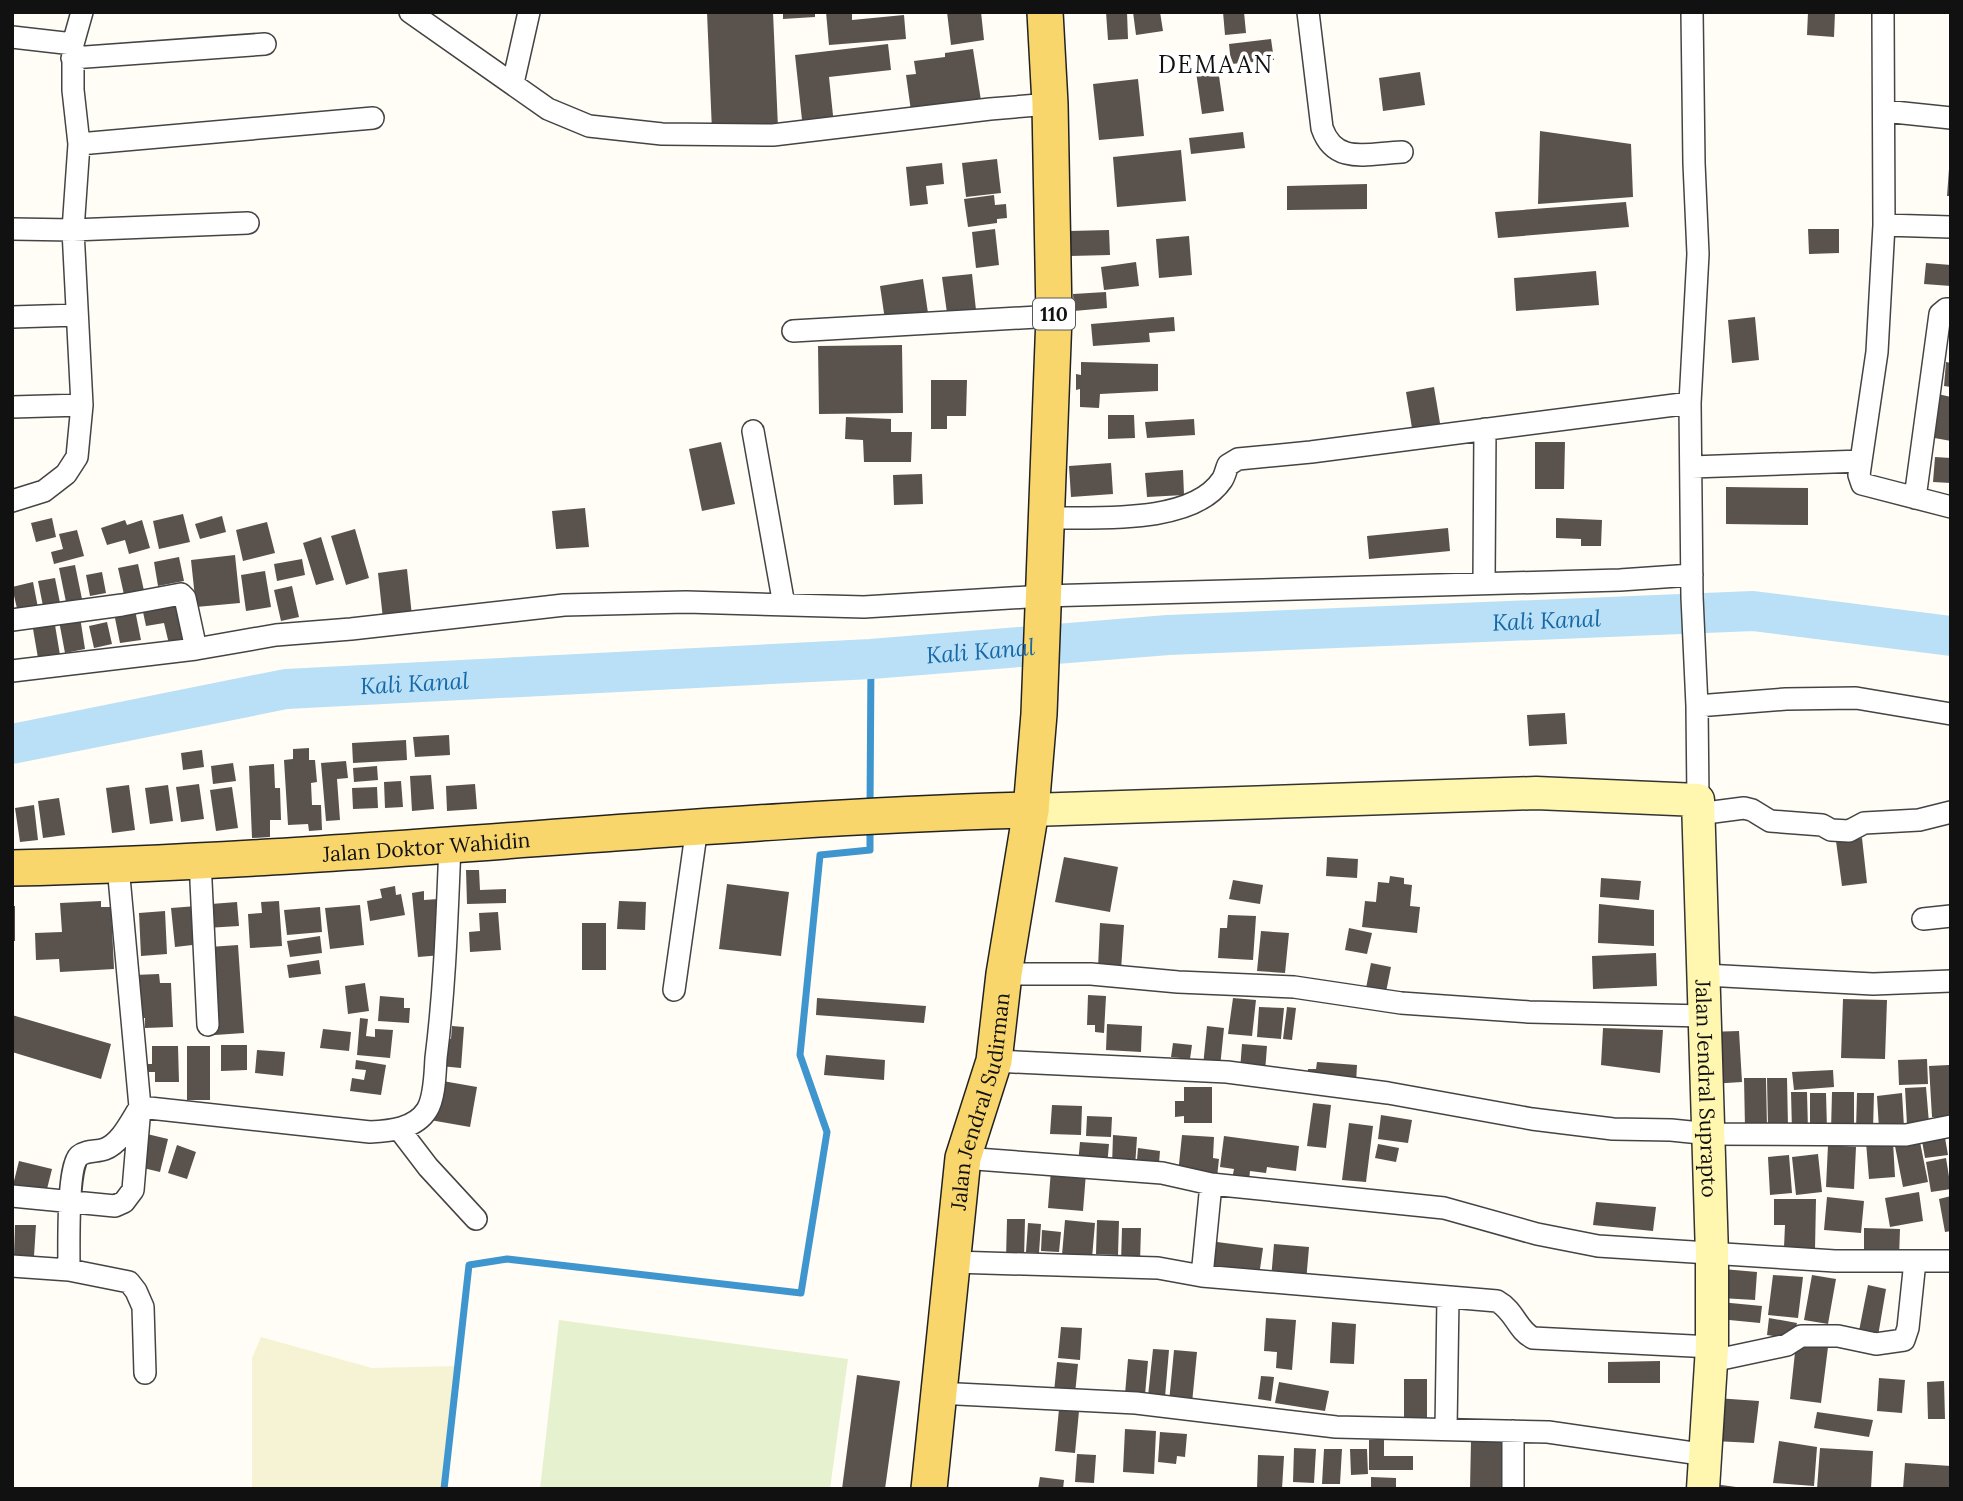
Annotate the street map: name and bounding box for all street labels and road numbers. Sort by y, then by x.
road number: 110 [1033,298,1075,330]
street label: Jalan Doktor Wahidin [321,826,531,867]
street label: Jalan Jendral Suprapto [1690,978,1724,1198]
street label: Jalan Jendral Sudirman [944,991,1015,1212]

